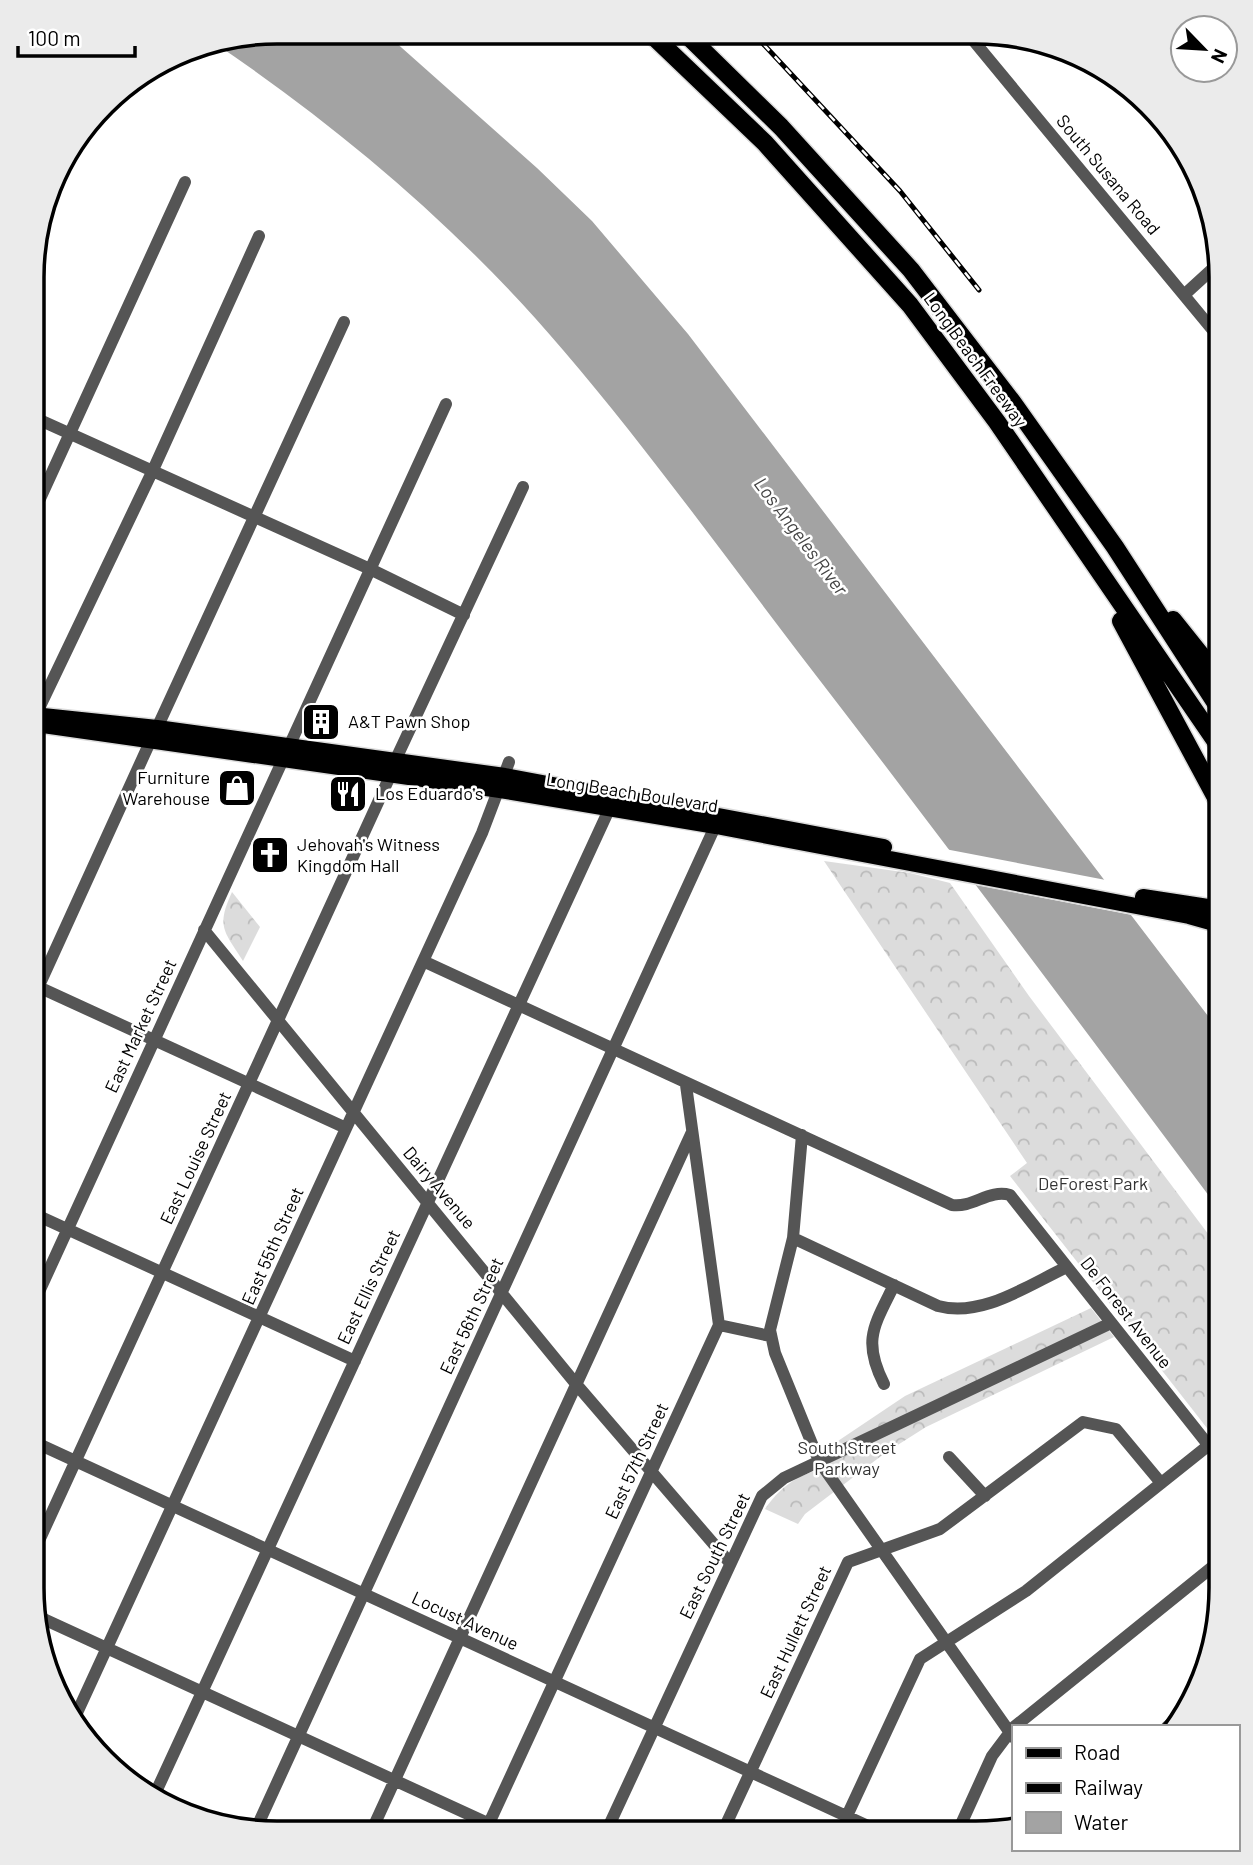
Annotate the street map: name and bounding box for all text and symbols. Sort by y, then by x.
scale bar [18,14,135,58]
north arrow [1169,14,1239,84]
text: 100 m [28,25,81,50]
text: N [1207,46,1233,67]
street label: South Susana Road [1052,110,1165,239]
street label: Long Beach Freeway [920,288,1032,431]
water label: Los Angeles River [750,472,854,600]
building icon: A&T Pawn Shop [300,701,342,743]
place label: A&T Pawn Shop [348,710,470,732]
place label: Furniture Warehouse [123,766,210,809]
shop icon: Furniture Warehouse [216,767,258,809]
street label: Long Beach Boulevard [545,768,720,816]
restaurant icon: Los Eduardo's [327,773,369,815]
place label: Los Eduardo's [375,782,483,804]
place label: Jehovah's Witness Kingdom Hall [297,833,440,876]
church icon: Jehovah's Witness Kingdom Hall [249,834,291,876]
street label: East Market Street [99,955,181,1096]
street label: East Louise Street [155,1088,236,1228]
street label: Dairy Avenue [399,1142,481,1233]
park label: DeForest Park [1038,1172,1148,1194]
street label: East 55th Street [236,1183,308,1308]
street label: East Ellis Street [332,1226,404,1347]
street label: De Forest Avenue [1076,1252,1177,1373]
street label: East 56th Street [434,1254,508,1378]
street label: East 57th Street [600,1399,673,1522]
park label: South Street Parkway [798,1436,896,1479]
street label: East South Street [674,1489,754,1622]
street label: East Hullett Street [755,1562,835,1701]
street label: Locust Avenue [409,1586,522,1654]
legend [1012,1725,1239,1851]
text: Road [1074,1739,1120,1764]
text: Railway [1074,1774,1143,1799]
text: Water [1074,1809,1129,1834]

